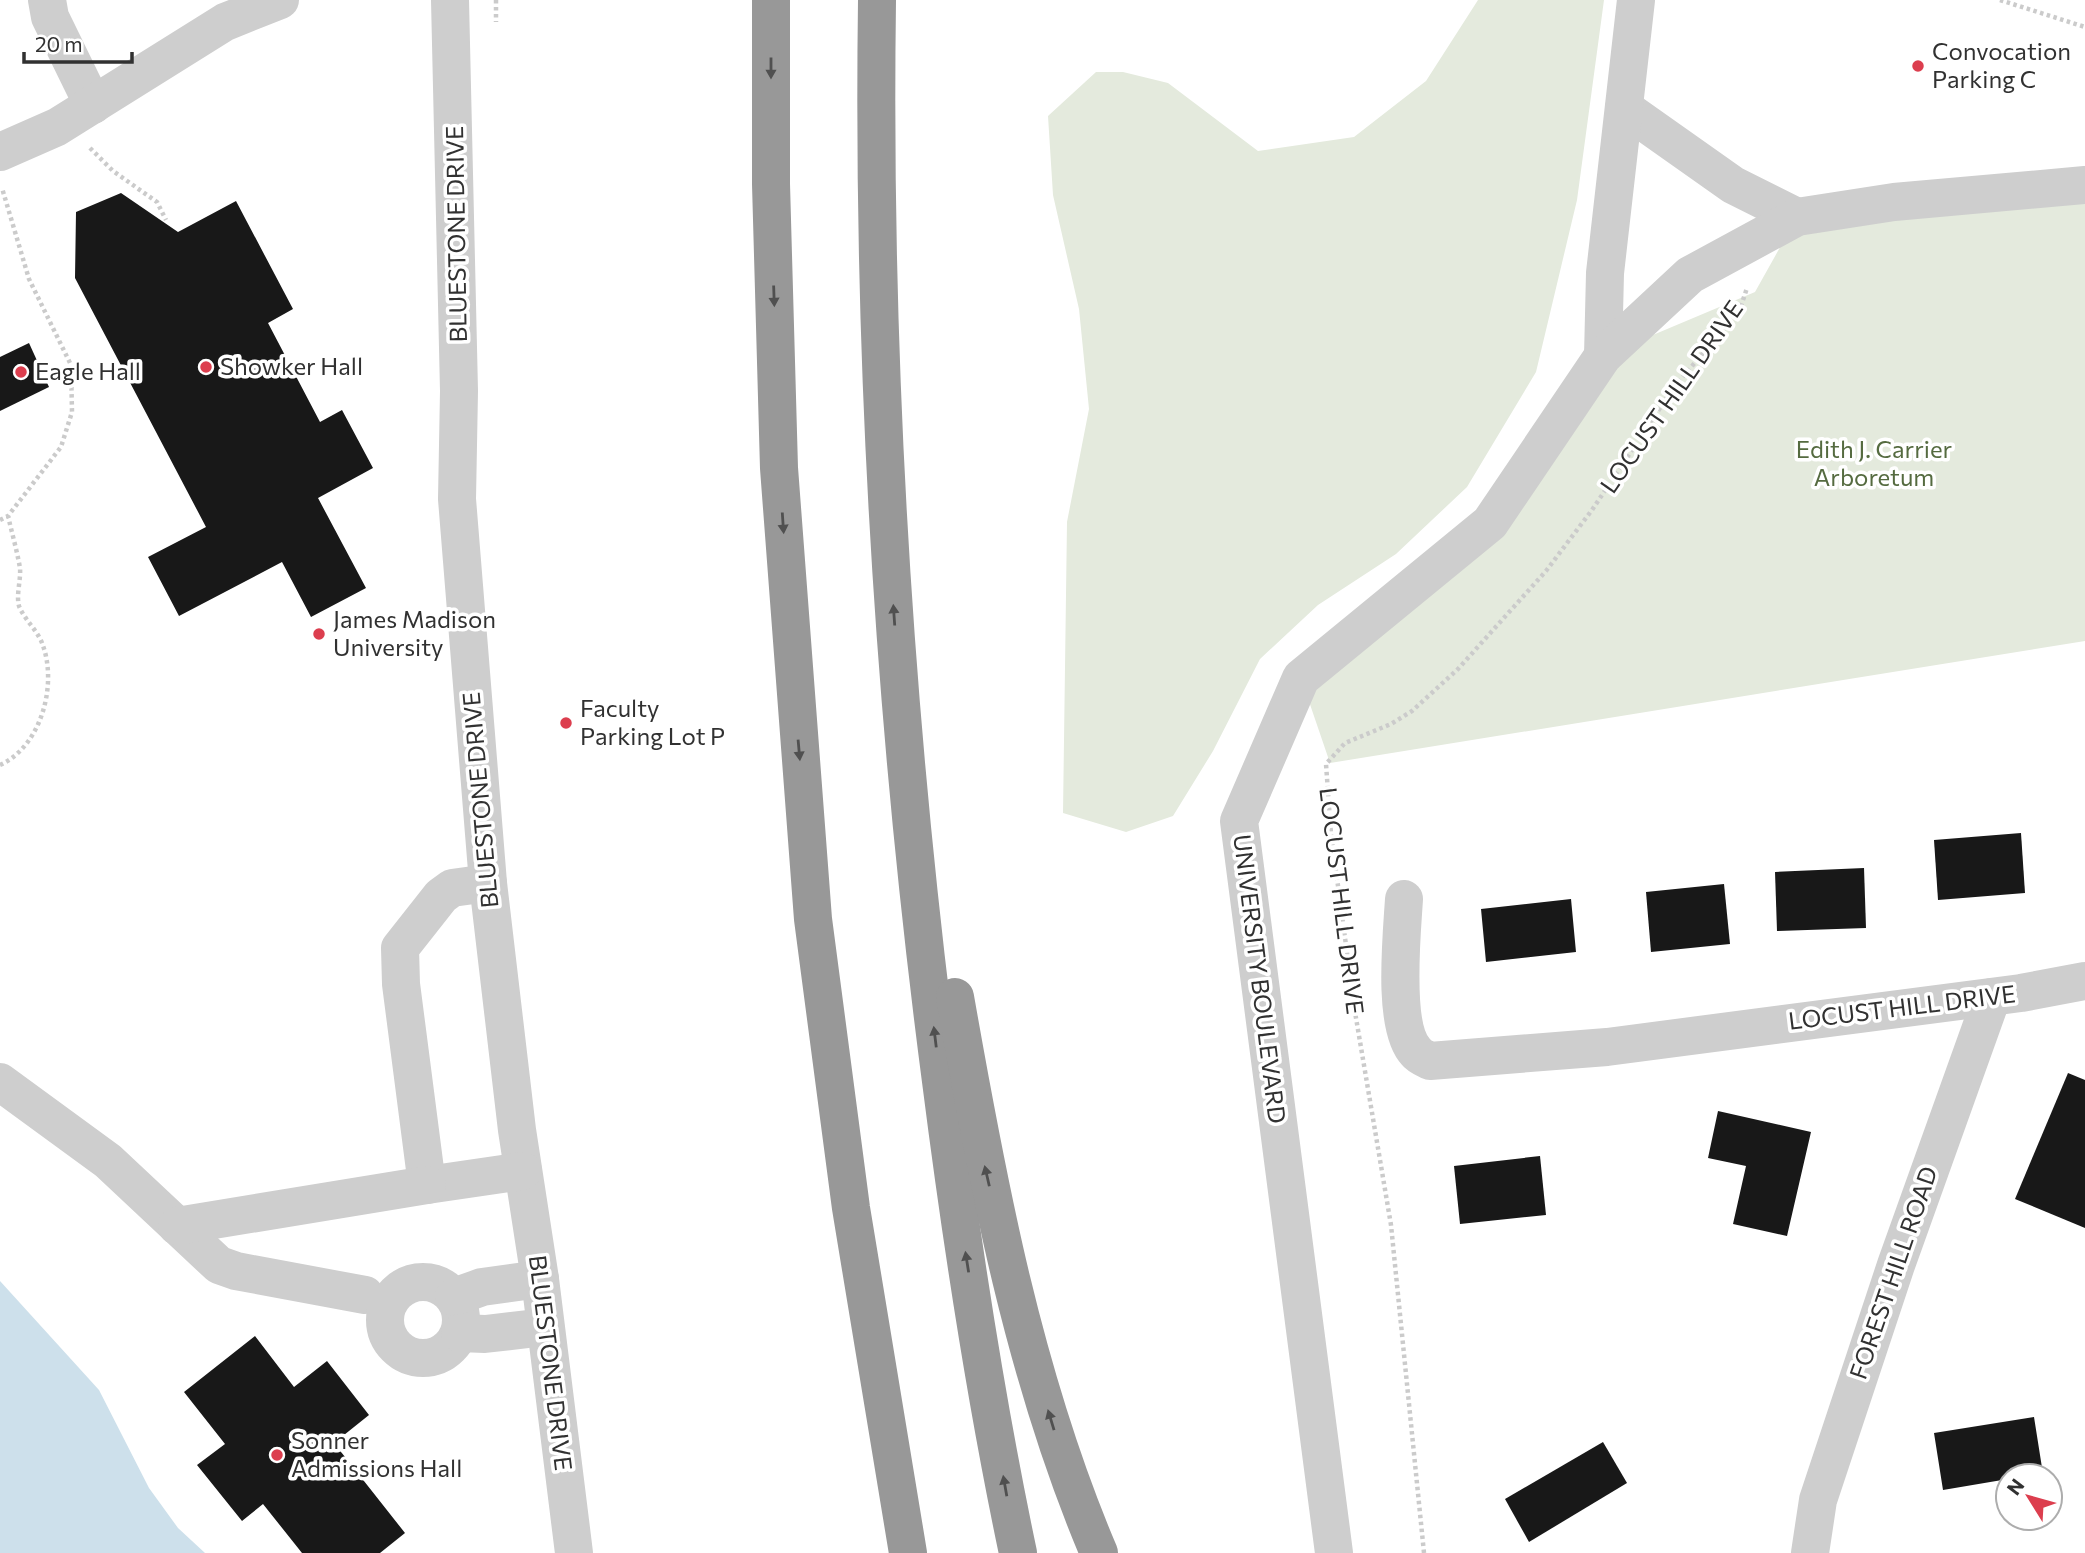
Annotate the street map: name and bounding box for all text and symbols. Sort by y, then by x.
scale bar [24,21,133,65]
text: 20 m [35,31,83,56]
place label: Convocation Parking C [1932,36,2071,93]
one-way arrow [765,57,777,79]
marker: Convocation Parking C [1910,58,1926,74]
street label: BLUESTONE DRIVE [439,125,472,343]
one-way arrow [769,285,780,307]
street label: LOCUST HILL DRIVE [1593,294,1748,498]
place label: Showker Hall [220,351,363,380]
place label: Eagle Hall [35,356,141,385]
marker: Showker Hall [198,359,214,375]
marker: Eagle Hall [13,364,29,380]
park label: Edith J. Carrier Arboretum [1796,434,1953,491]
one-way arrow [778,512,789,534]
place label: James Madison University [333,604,496,661]
one-way arrow [888,604,899,626]
marker: James Madison University [311,626,327,642]
street label: BLUESTONE DRIVE [456,691,503,909]
place label: Faculty Parking Lot P [580,693,725,750]
marker: Faculty Parking Lot P [558,715,574,731]
one-way arrow [794,739,805,761]
street label: LOCUST HILL DRIVE [1314,786,1371,1016]
street label: UNIVERSITY BOULEVARD [1228,833,1293,1125]
street label: LOCUST HILL DRIVE [1787,978,2017,1035]
one-way arrow [929,1025,940,1047]
street label: FOREST HILL ROAD [1843,1162,1943,1383]
one-way arrow [981,1165,992,1187]
one-way arrow [961,1251,972,1273]
street label: BLUESTONE DRIVE [524,1253,579,1472]
one-way arrow [1046,1409,1056,1430]
place label: Sonner Admissions Hall [291,1425,462,1482]
marker: Sonner Admissions Hall [269,1447,285,1463]
north arrow [1994,1462,2064,1532]
text: N [2002,1474,2029,1499]
one-way arrow [999,1475,1010,1497]

